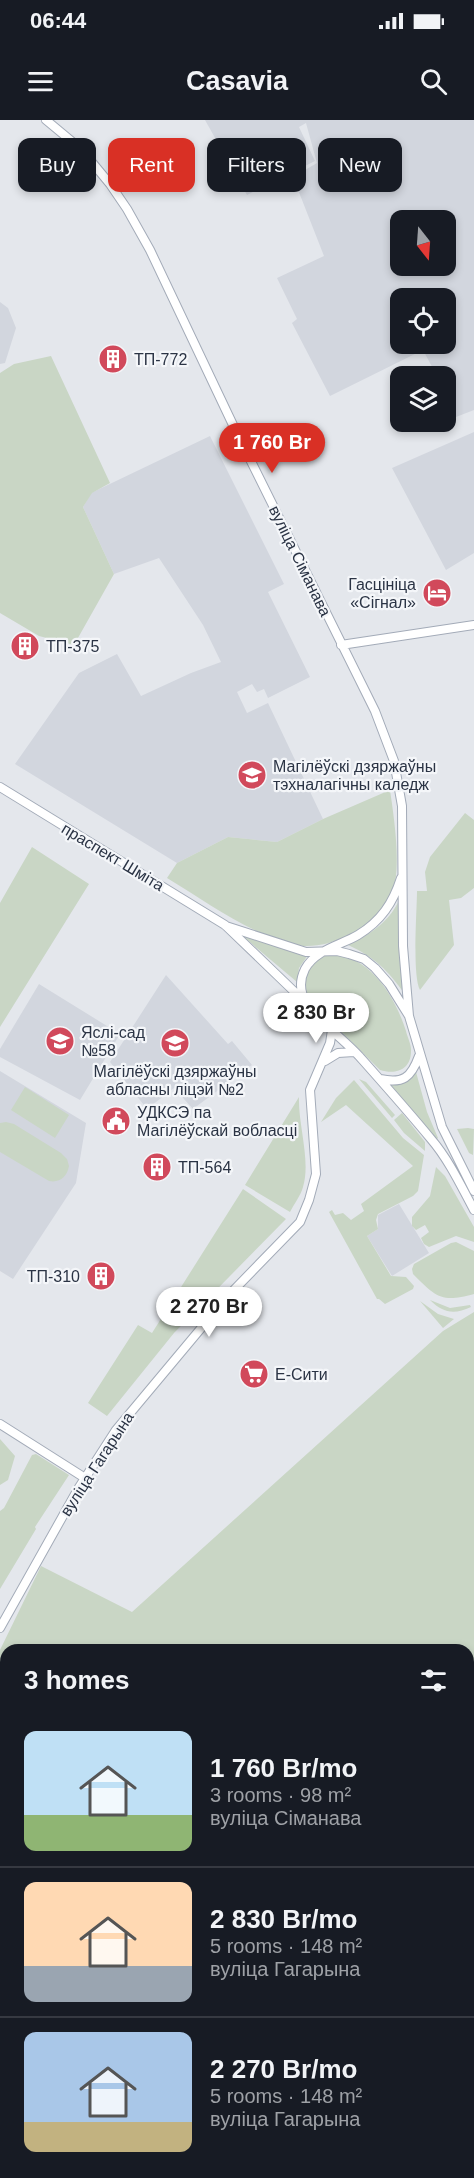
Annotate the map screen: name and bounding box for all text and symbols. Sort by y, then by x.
text: 06:44 [30,8,86,33]
icon: menu [24,65,57,98]
icon: search [417,65,450,98]
text: Casavia [186,66,288,96]
chip: Buy [18,138,96,192]
chip: Rent [108,138,195,192]
chip: Filters [207,138,306,192]
chip: New [318,138,402,192]
north arrow [390,210,456,276]
map controls [390,210,456,432]
button: locate [390,288,456,354]
building icon: ТП-772 [97,343,129,375]
place label: ТП-772 [134,351,187,368]
button: layers [390,366,456,432]
pin: 1 760 Br [210,423,334,474]
text: 1 760 Br [233,431,311,453]
street label: вуліца Сіманава [266,503,334,619]
place label: Гасцініца «Сігнал» [348,576,416,611]
hotel icon: Гасцініца «Сігнал» [421,577,453,609]
building icon: ТП-375 [9,630,41,662]
place label: ТП-375 [46,638,99,655]
place label: Магілёўскі дзяржаўны тэхналагічны каледж [273,758,436,793]
school or university icon: Магілёўскі дзяржаўны тэхналагічны каледж [236,759,268,791]
street label: праспект Шміта [59,820,167,894]
pin: 2 830 Br [254,993,378,1044]
text: 2 830 Br [277,1001,355,1023]
place label: Яслі-сад №58 [81,1024,146,1059]
school or university icon: Яслі-сад №58 [44,1025,76,1057]
school or university icon: Магілёўскі дзяржаўны абласны ліцэй №2 [159,1027,191,1059]
place label: Магілёўскі дзяржаўны абласны ліцэй №2 [93,1063,257,1098]
place label: УДКСЭ па Магілёўскай вобласці [137,1104,297,1139]
public building icon: УДКСЭ па Магілёўскай вобласці [100,1105,132,1137]
building icon: ТП-564 [141,1151,173,1183]
place label: ТП-564 [178,1159,231,1176]
building icon: ТП-310 [85,1260,117,1292]
place label: ТП-310 [27,1268,80,1285]
pin: 2 270 Br [147,1287,271,1338]
text: 2 270 Br [170,1295,248,1317]
supermarket icon: Е-Сити [238,1358,270,1390]
place label: Е-Сити [275,1366,328,1383]
street label: вуліца Гагарына [57,1409,137,1519]
icon: filters [417,1664,450,1697]
text: 3 homes [24,1665,130,1695]
text: 1 760 Br/mo [210,1753,357,1783]
icon: home [72,1755,144,1827]
text: 3 rooms · 98 m² [210,1784,351,1806]
text: вуліца Сіманава [210,1807,361,1829]
text: 2 830 Br/mo [210,1904,357,1934]
icon: home [72,1906,144,1978]
text: 5 rooms · 148 m² [210,1935,362,1957]
text: вуліца Гагарына [210,1958,360,1980]
text: 2 270 Br/mo [210,2054,357,2084]
icon: home [72,2056,144,2128]
text: 5 rooms · 148 m² [210,2085,362,2107]
text: вуліца Гагарына [210,2108,360,2130]

